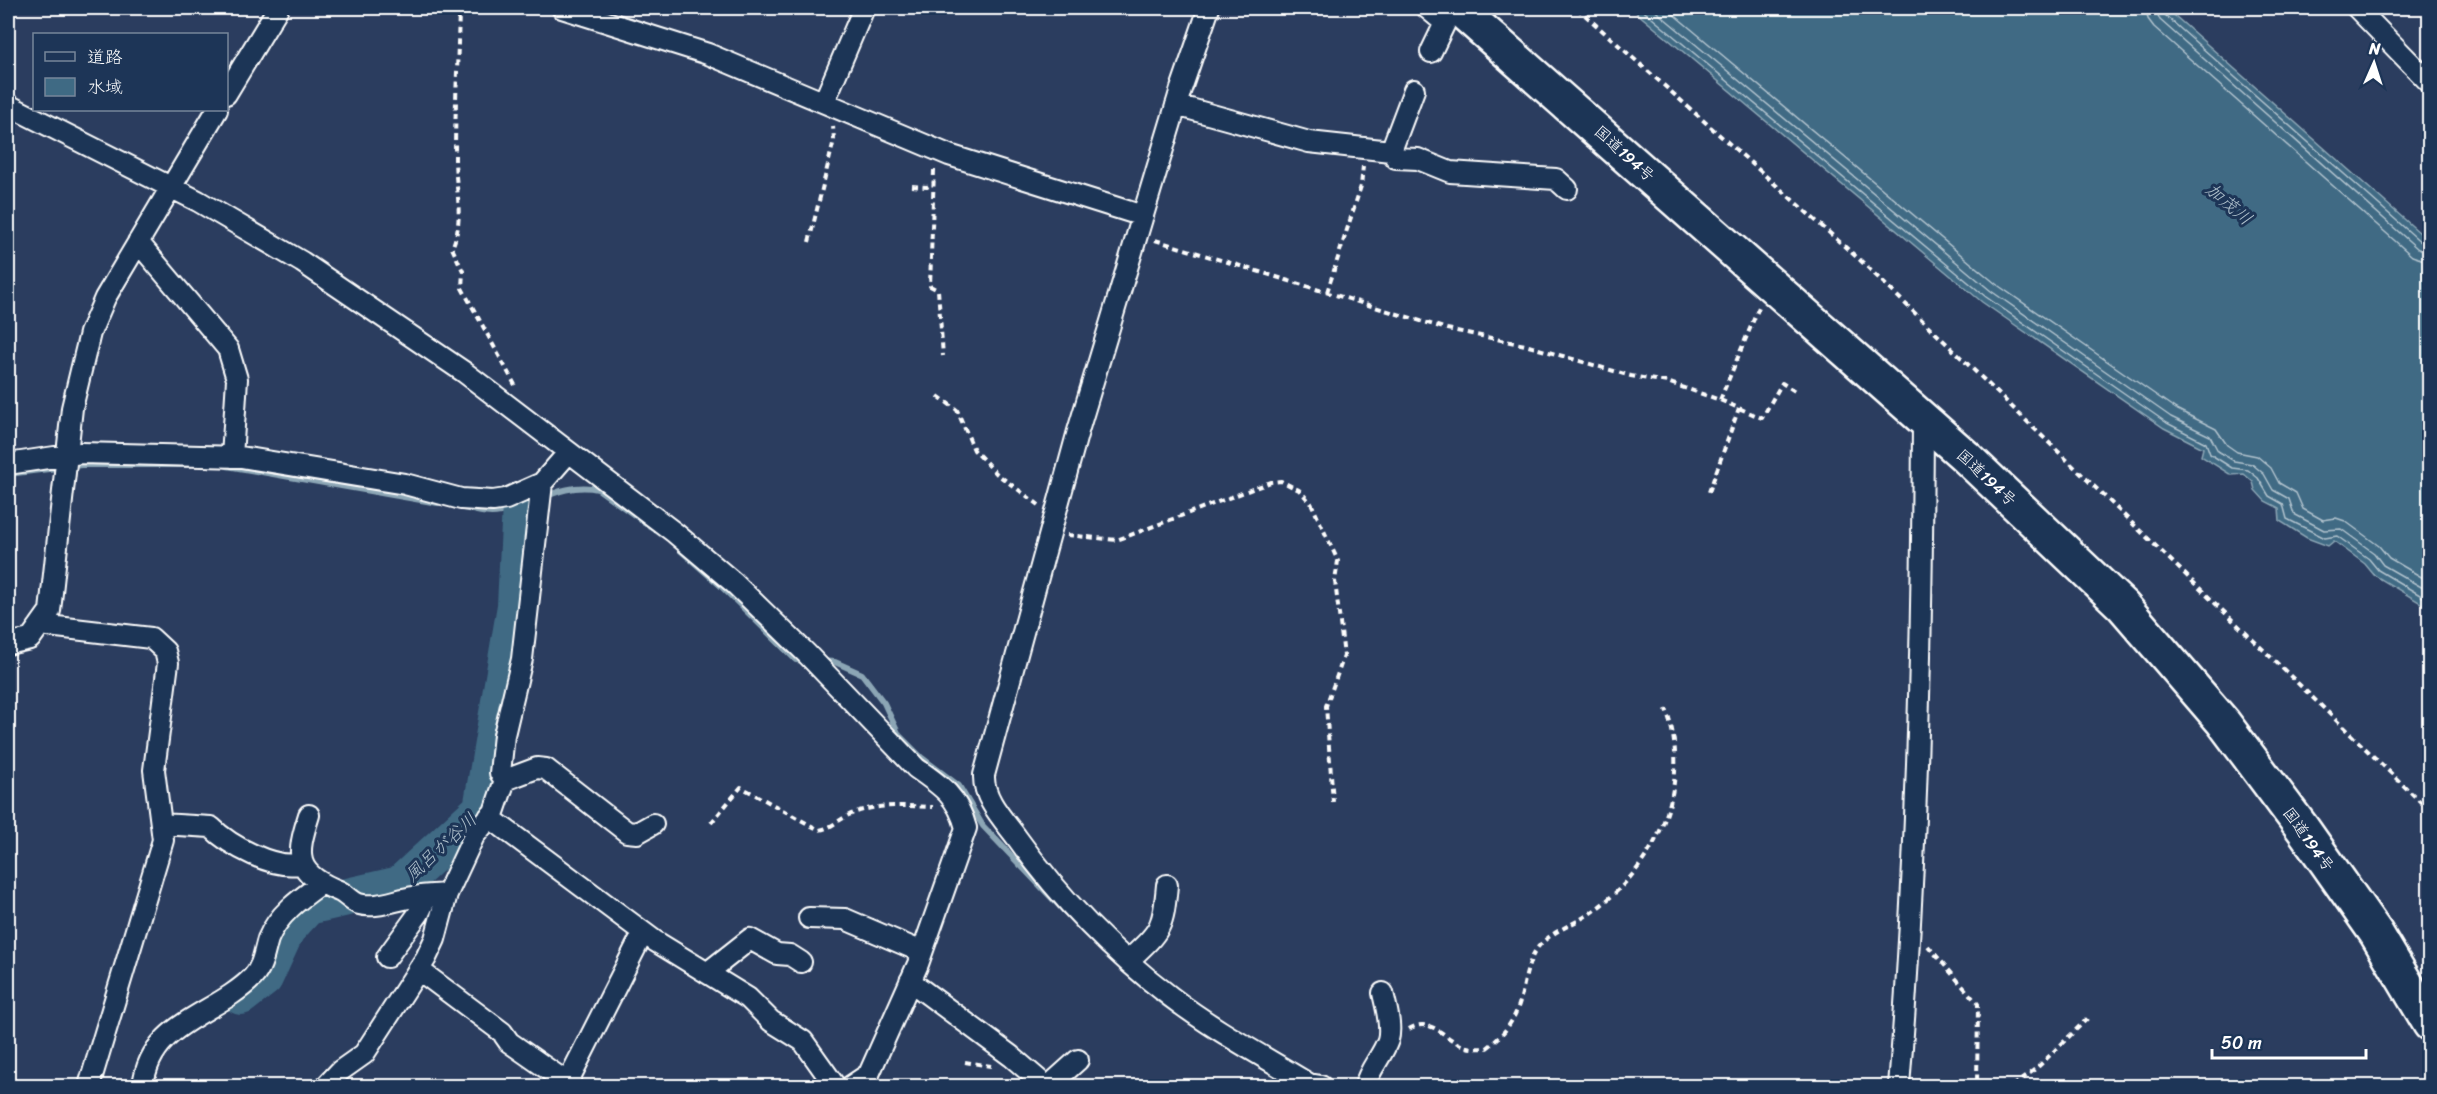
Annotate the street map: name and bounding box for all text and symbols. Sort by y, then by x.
legend [33,33,228,111]
north arrow [2344,33,2404,93]
text: N [2367,34,2382,63]
text: 道路 [87,41,123,73]
text: 水域 [87,71,123,103]
street label: 国道194号 [1587,118,1662,189]
water label: 加茂川 [2198,174,2260,234]
street label: 国道194号 [1949,441,2024,513]
street label: 国道194号 [2275,801,2342,878]
water label: 風呂が谷川 [397,805,485,889]
scale bar [2212,1022,2366,1060]
text: 50 m [2221,1027,2262,1059]

